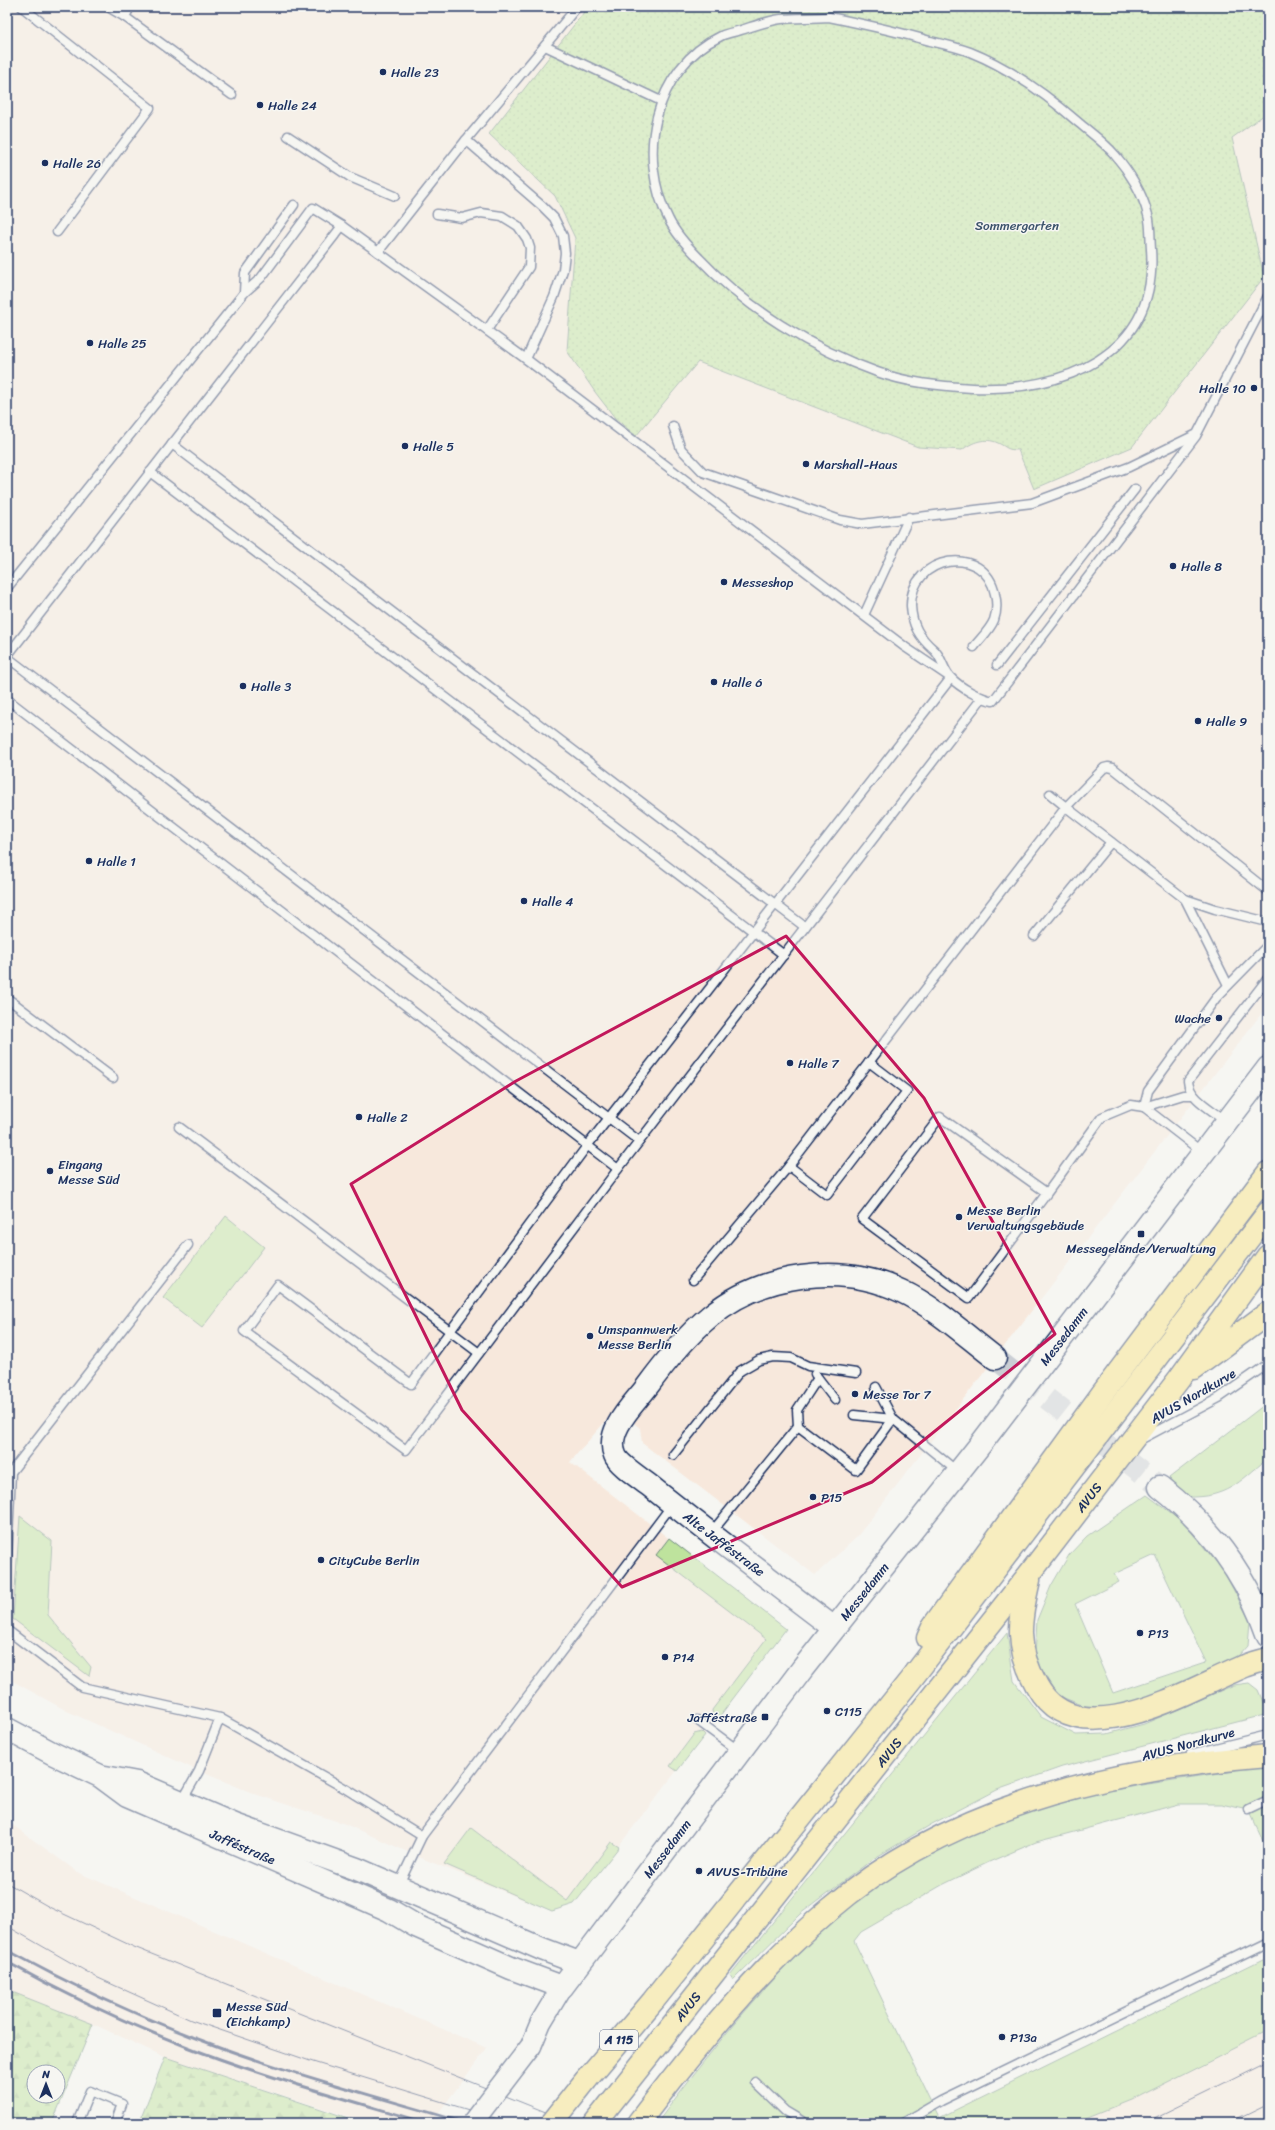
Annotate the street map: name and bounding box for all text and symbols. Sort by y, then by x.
place label: Halle 23 [391,61,439,84]
marker: Halle 23 [378,67,388,77]
place label: Halle 24 [268,94,317,117]
marker: Halle 24 [255,100,265,110]
place label: Halle 26 [53,152,101,175]
marker: Halle 26 [40,158,50,168]
park label: Sommergarten [975,214,1059,237]
place label: Halle 25 [98,332,147,355]
marker: Halle 25 [85,338,95,348]
place label: Halle 10 [1199,377,1246,400]
marker: Halle 10 [1249,383,1259,393]
place label: Halle 5 [413,435,454,458]
marker: Halle 5 [400,441,410,451]
place label: Marshall-Haus [814,453,898,476]
marker: Marshall-Haus [801,459,811,469]
place label: Halle 8 [1181,555,1222,578]
marker: Halle 8 [1168,561,1178,571]
place label: Messeshop [732,571,794,594]
marker: Messeshop [719,577,729,587]
place label: Halle 6 [722,671,763,694]
place label: Halle 3 [251,675,291,698]
marker: Halle 6 [709,677,719,687]
marker: Halle 3 [238,681,248,691]
place label: Halle 9 [1206,710,1247,733]
marker: Halle 9 [1193,716,1203,726]
place label: Halle 1 [97,850,136,873]
marker: Halle 1 [84,856,94,866]
place label: Halle 4 [532,890,573,913]
marker: Halle 4 [519,896,529,906]
place label: Wache [1174,1007,1211,1030]
marker: Wache [1214,1013,1224,1023]
place label: Halle 7 [798,1052,840,1075]
marker: Halle 7 [785,1058,795,1068]
place label: Halle 2 [367,1106,408,1129]
marker: Halle 2 [354,1112,364,1122]
place label: Eingang Messe Süd [58,1153,120,1191]
marker: Eingang Messe Süd [45,1166,55,1176]
place label: Messe Berlin Verwaltungsgebäude [967,1199,1084,1237]
marker: Messe Berlin Verwaltungsgebäude [954,1212,964,1222]
marker: Messegelände/Verwaltung [1136,1229,1146,1239]
place label: Messegelände/Verwaltung [1066,1237,1216,1260]
street label: Messedamm [1033,1301,1094,1370]
place label: Umspannwerk Messe Berlin [598,1318,678,1356]
marker: Umspannwerk Messe Berlin [585,1331,595,1341]
street label: AVUS Nordkurve [1145,1362,1240,1430]
place label: Messe Tor 7 [863,1383,932,1406]
marker: Messe Tor 7 [850,1389,860,1399]
street label: AVUS [1069,1477,1108,1518]
place label: P15 [821,1486,842,1509]
marker: P15 [808,1492,818,1502]
street label: Alte Jafféstraße [677,1505,770,1583]
place label: CityCube Berlin [329,1549,420,1572]
marker: CityCube Berlin [316,1555,326,1565]
street label: Messedamm [833,1557,894,1626]
place label: P13 [1148,1622,1169,1645]
marker: P13 [1135,1628,1145,1638]
place label: P14 [673,1646,695,1669]
marker: P14 [660,1652,670,1662]
place label: C115 [835,1700,862,1723]
place label: Jafféstraße [686,1706,757,1729]
marker: C115 [822,1706,832,1716]
marker: Jafféstraße [760,1712,770,1722]
street label: AVUS Nordkurve [1138,1721,1237,1768]
street label: AVUS [869,1732,908,1773]
street label: Messedamm [637,1814,697,1883]
street label: Jafféstraße [205,1821,279,1871]
place label: AVUS-Tribüne [706,1860,788,1883]
marker: AVUS-Tribüne [694,1866,704,1876]
street label: AVUS [668,1986,707,2027]
place label: Messe Süd (Eichkamp) [226,1995,291,2033]
marker: Messe Süd (Eichkamp) [211,2007,223,2019]
place label: P13a [1010,2026,1038,2049]
road number: A 115 [600,2030,638,2050]
marker: P13a [997,2032,1007,2042]
north arrow [26,2064,66,2104]
text: N [41,2065,50,2084]

